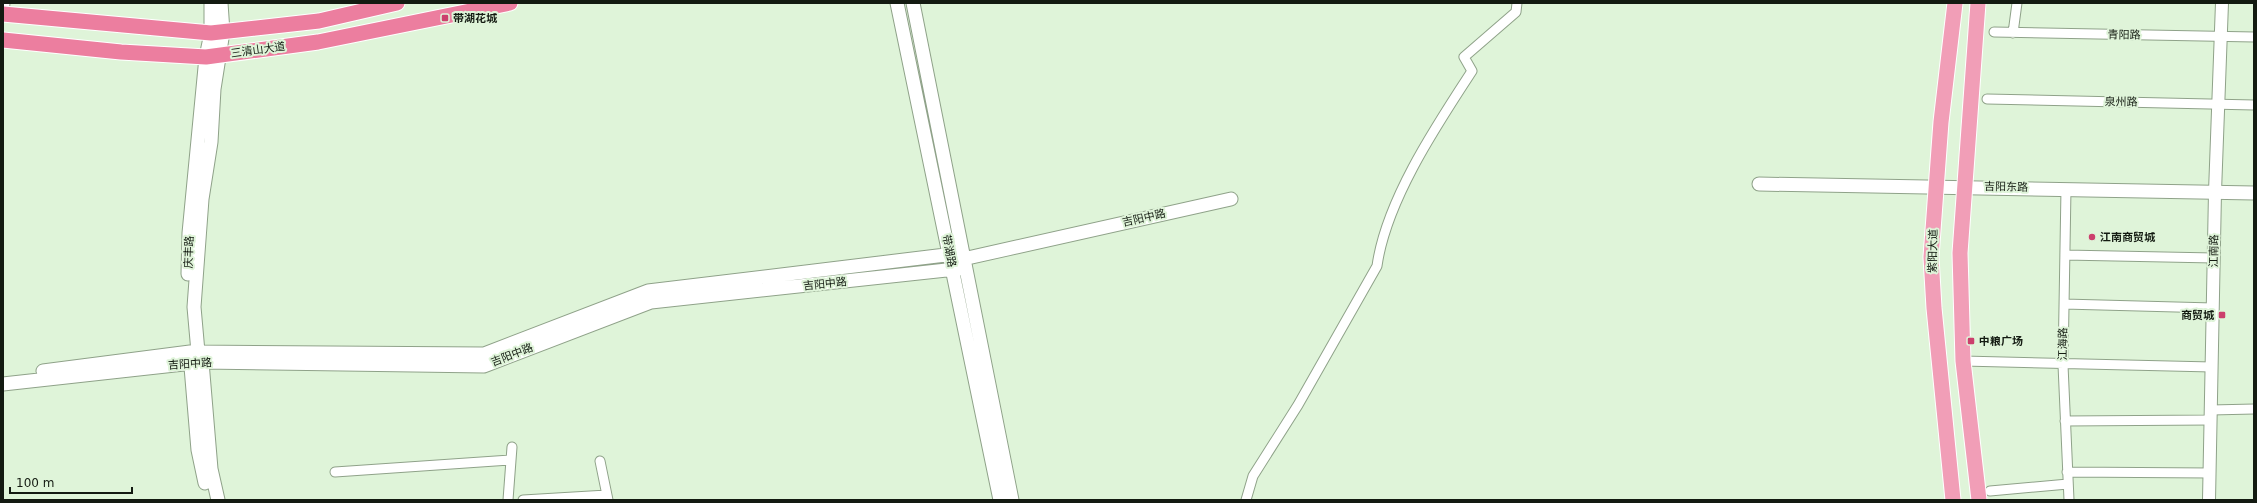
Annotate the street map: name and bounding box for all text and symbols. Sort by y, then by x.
place label: 带湖花城 [453,12,498,25]
marker: 带湖花城 [440,13,450,23]
street label: 青阳路 [2107,28,2141,42]
street label: 三清山大道 [230,40,286,60]
street label: 泉州路 [2104,95,2138,109]
street label: 吉阳东路 [1984,180,2028,194]
street label: 吉阳中路 [1121,207,1167,229]
street label: 紫阳大道 [1926,229,1940,273]
place label: 江南商贸城 [2100,231,2156,244]
marker: 江南商贸城 [2087,232,2097,242]
street label: 带湖路 [939,234,959,268]
street label: 江南路 [2207,234,2221,268]
street label: 庆丰路 [182,235,196,269]
street label: 吉阳中路 [802,275,848,293]
place label: 商贸城 [2181,309,2215,322]
marker: 商贸城 [2217,310,2227,320]
street label: 江海路 [2056,327,2070,361]
place label: 中粮广场 [1979,335,2023,348]
marker: 中粮广场 [1966,336,1976,346]
street label: 吉阳中路 [489,341,535,369]
street label: 吉阳中路 [168,356,212,372]
scale bar [10,469,132,495]
text: 100 m [16,476,54,490]

